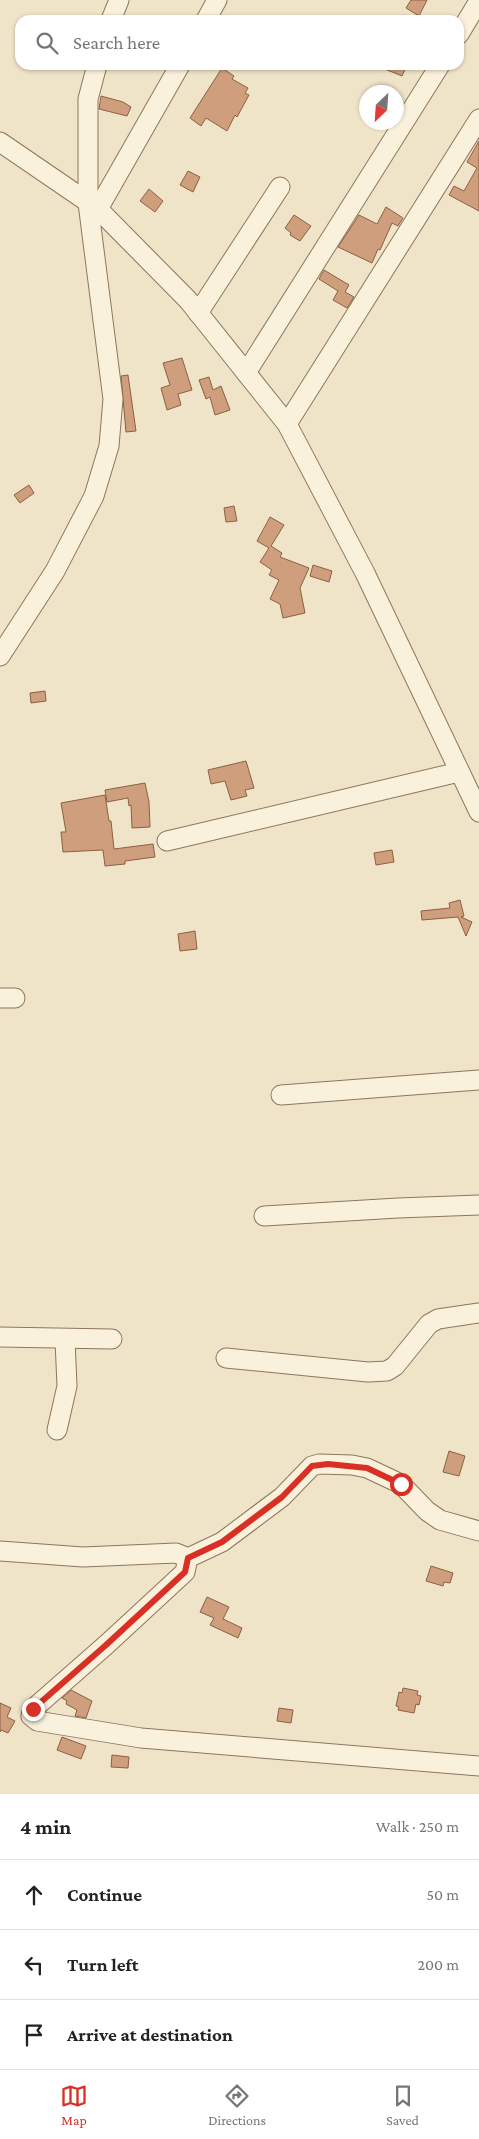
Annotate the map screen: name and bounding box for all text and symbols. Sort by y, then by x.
search box [15,15,464,70]
icon: search [33,29,61,57]
text: Search here [73,32,160,53]
north arrow [359,85,404,130]
route start [390,1473,413,1496]
route end [22,1698,45,1721]
text: 4 min [20,1815,71,1839]
text: Walk · 250 m [376,1818,459,1835]
icon: ahead [20,1881,48,1909]
text: Continue [67,1884,142,1905]
text: 50 m [427,1886,459,1903]
icon: left [20,1951,48,1979]
text: Turn left [67,1954,139,1975]
text: 200 m [417,1956,459,1973]
icon: arrive [20,2021,48,2049]
text: Arrive at destination [67,2024,233,2045]
tab: Map [60,2082,88,2128]
tab: Directions [208,2082,266,2128]
tab: Saved [386,2082,419,2128]

